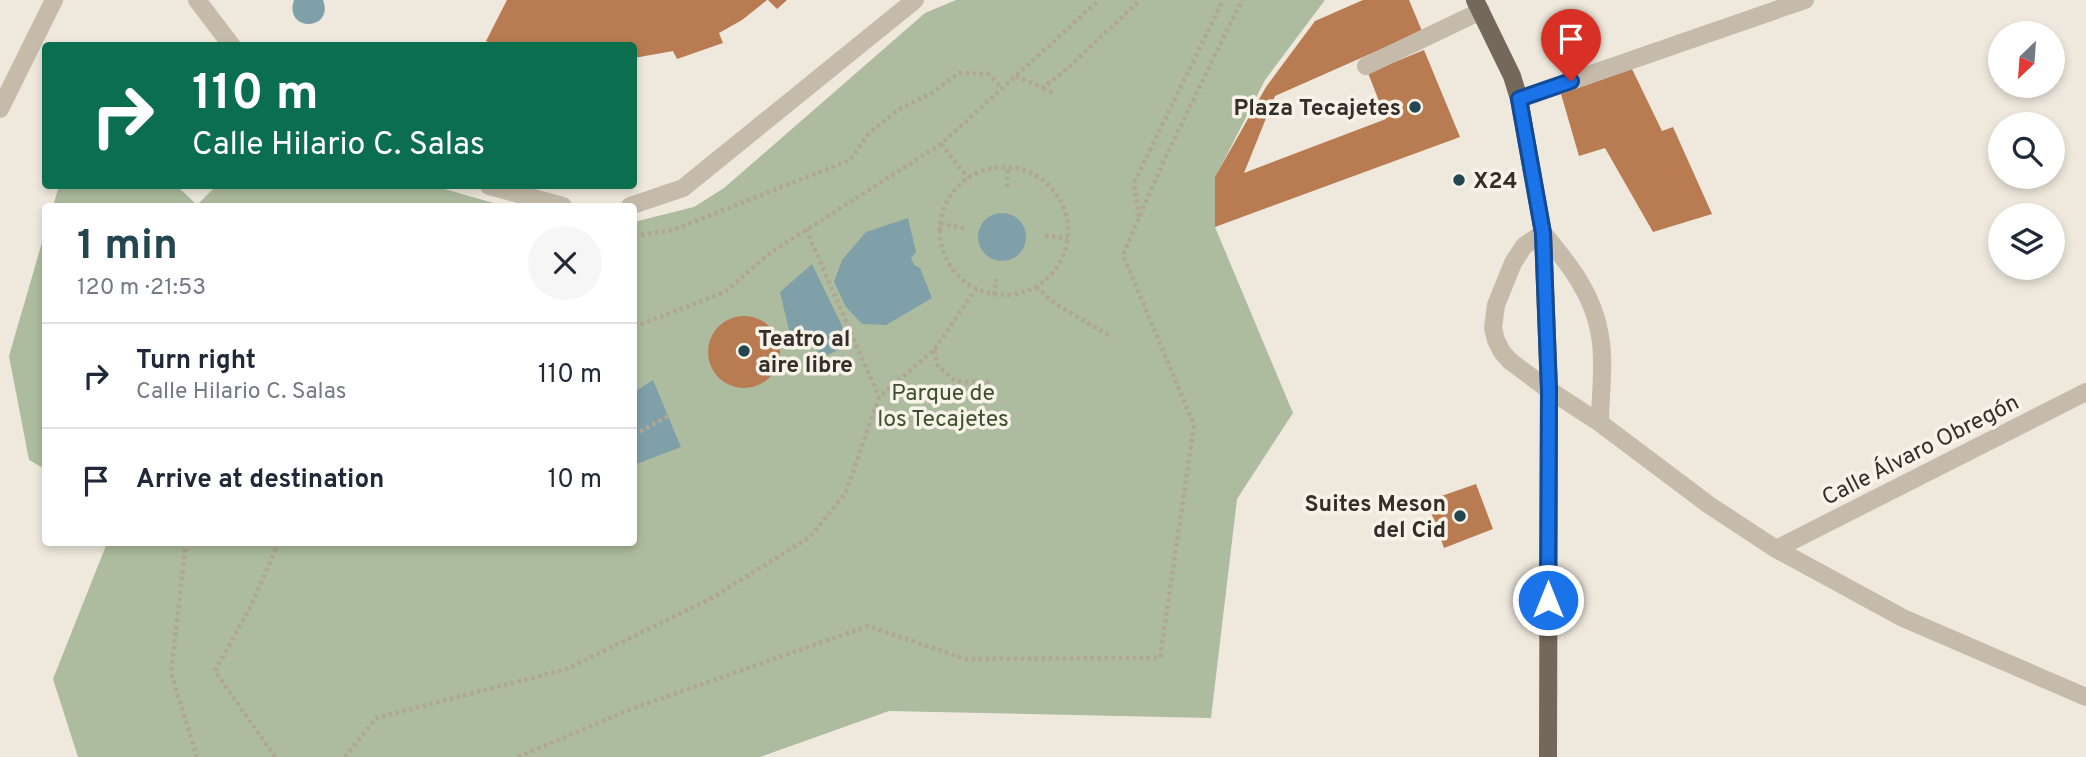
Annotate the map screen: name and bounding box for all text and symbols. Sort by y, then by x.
pin [1541,9,1601,81]
icon: arrive [1552,20,1590,58]
north arrow [1988,21,2065,98]
map controls [1988,21,2065,280]
text: 110 m [192,65,319,127]
icon: right [77,70,168,161]
place label: Plaza Tecajetes [1233,95,1401,124]
marker: Plaza Tecajetes [1407,99,1423,115]
button: search [1988,112,2065,189]
text: Calle Hilario C. Salas [192,126,485,166]
place label: X24 [1473,168,1517,197]
marker: X24 [1451,172,1467,188]
button: layers [1988,203,2065,280]
text: 1 min [77,221,178,274]
button: close [528,226,602,300]
text: 120 m · 21:53 [77,274,206,303]
place label: Teatro al aire libre [758,326,853,381]
marker: Teatro al aire libre [736,343,752,359]
text: Turn right [136,345,256,378]
icon: right [77,357,115,395]
text: 110 m [538,359,602,392]
text: Calle Hilario C. Salas [136,378,347,407]
park label: Parque de los Tecajetes [877,380,1009,435]
street label: Calle Álvaro Obregón [1817,388,2024,513]
icon: arrive [77,462,115,500]
text: Arrive at destination [136,464,384,497]
text: 10 m [547,464,602,497]
place label: Suites Meson del Cid [1304,491,1446,546]
marker: Suites Meson del Cid [1452,508,1468,524]
position arrow [1511,563,1585,637]

